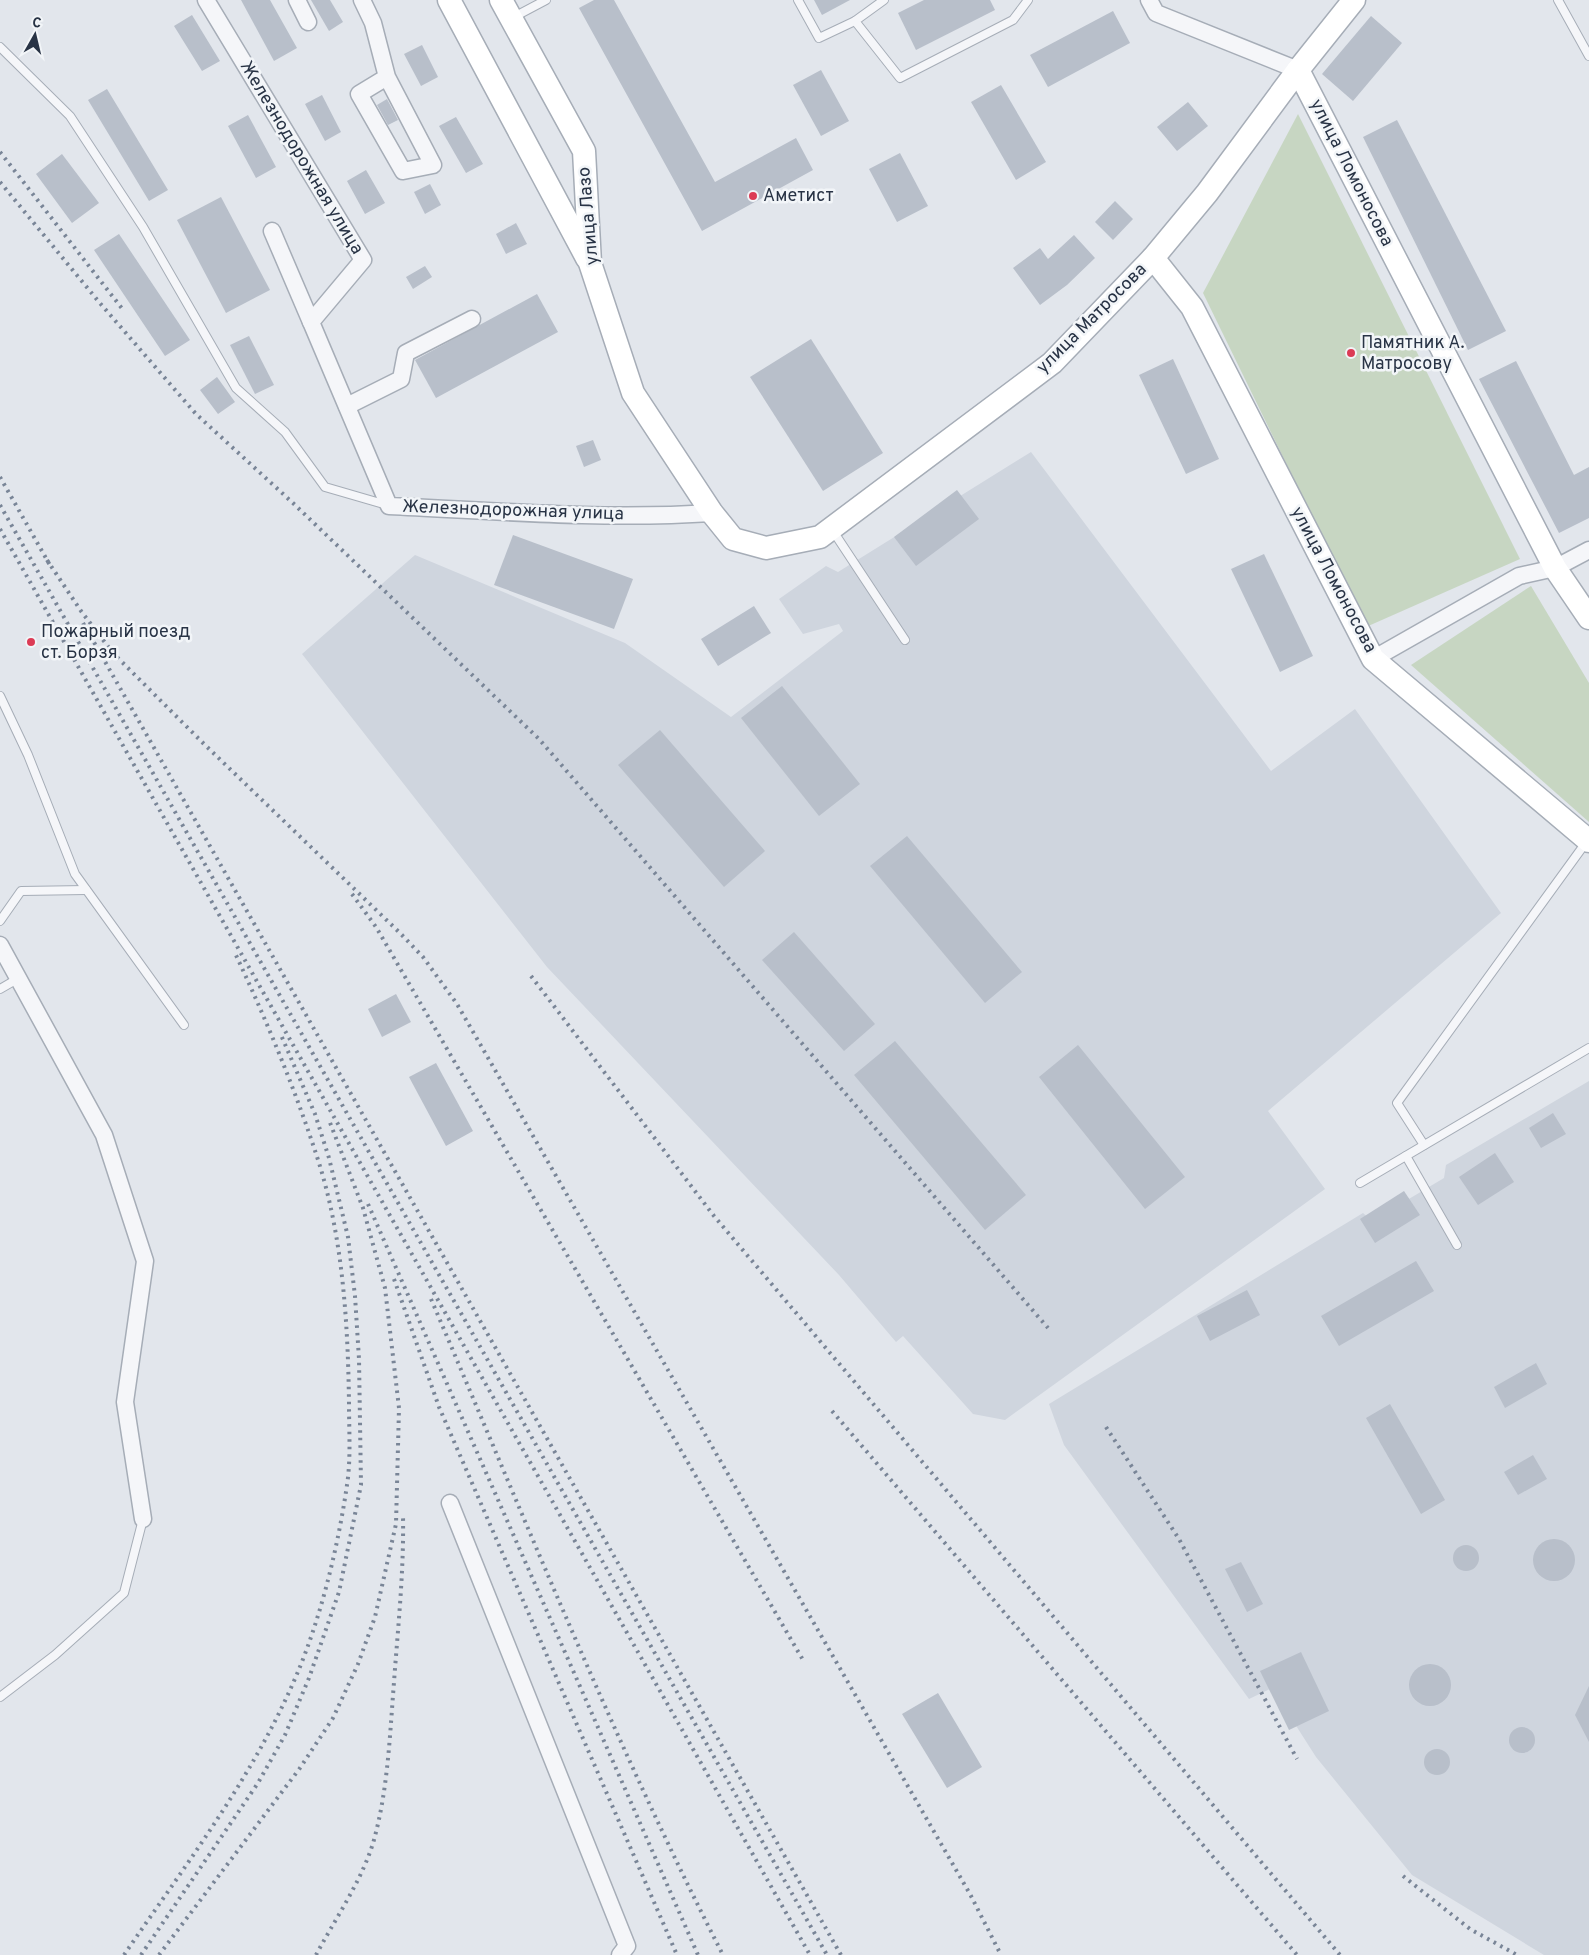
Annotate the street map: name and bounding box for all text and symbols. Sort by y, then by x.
north arrow [10,10,60,60]
text: С [31,15,42,33]
street label: Железнодорожная улица [234,57,368,259]
street label: улица Ломоносова [1304,95,1398,251]
street label: улица Лазо [573,166,605,266]
place label: Аметист [763,185,834,208]
marker: Аметист [747,190,759,202]
street label: улица Матросова [1032,259,1152,379]
place label: Памятник А. Матросову [1361,332,1465,376]
marker: Памятник А. Матросову [1345,347,1357,359]
street label: Железнодорожная улица [402,496,624,526]
street label: улица Ломоносова [1285,503,1381,657]
place label: Пожарный поезд ст. Борзя [41,621,190,665]
marker: Пожарный поезд ст. Борзя [25,636,37,648]

